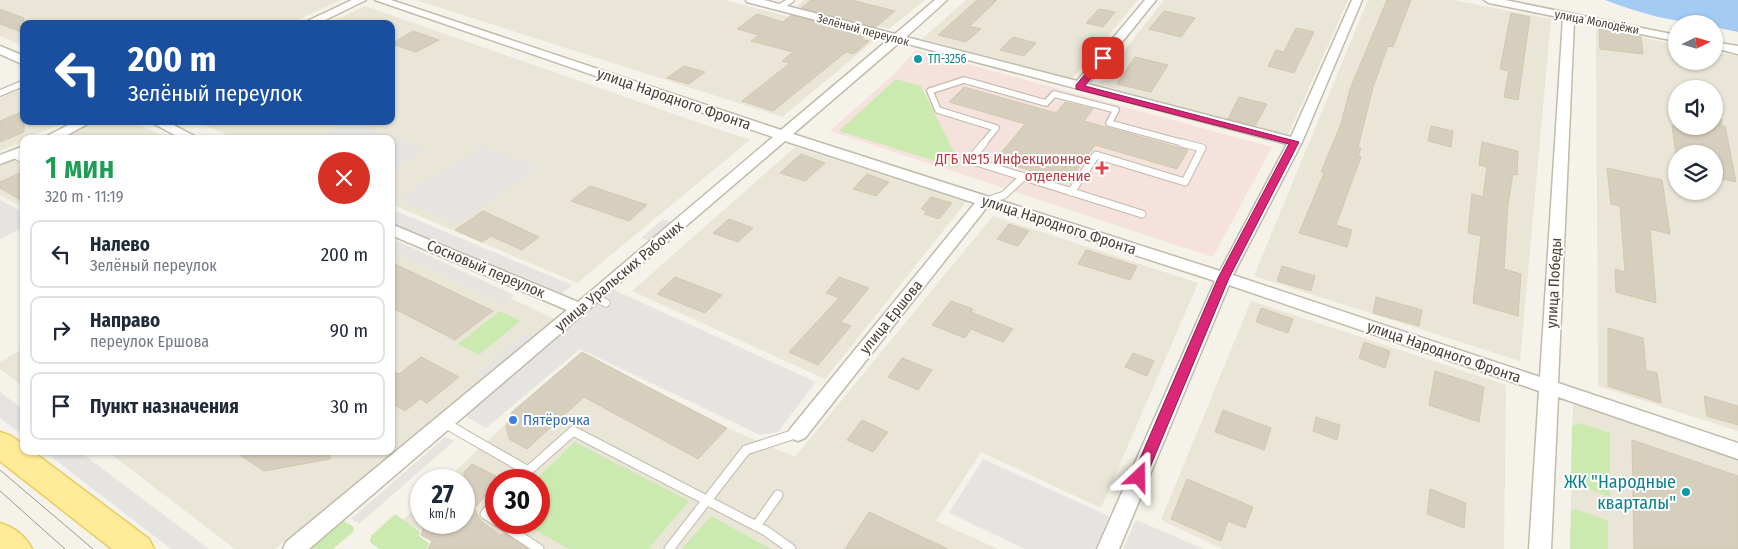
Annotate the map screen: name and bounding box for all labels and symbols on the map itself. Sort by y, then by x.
street label: улица Молодёжи [1553,7,1641,37]
street label: Зелёный переулок [815,11,911,49]
north arrow [1668,15,1722,70]
pin [1082,37,1124,79]
place label: ТП-3256 [928,52,967,66]
marker: ТП-3256 [912,53,924,65]
street label: улица Народного Фронта [595,64,753,134]
place label: ДГБ №15 Инфекционное отделение [934,150,1091,185]
marker: ДГБ №15 Инфекционное отделение [1095,161,1109,175]
street label: улица Народного Фронта [979,192,1139,258]
street label: улица Уральских Рабочих [551,217,687,335]
street label: Сосновый переулок [424,236,548,302]
street label: улица Победы [1543,237,1565,329]
street label: улица Ершова [856,277,926,357]
street label: улица Народного Фронта [1365,317,1523,387]
place label: Пятёрочка [523,411,590,429]
marker: Пятёрочка [507,414,519,426]
position arrow [1112,450,1164,502]
speed limit sign: 30 [485,469,550,534]
place label: ЖК "Народные кварталы" [1564,471,1676,514]
marker: ЖК "Народные кварталы" [1680,486,1692,498]

